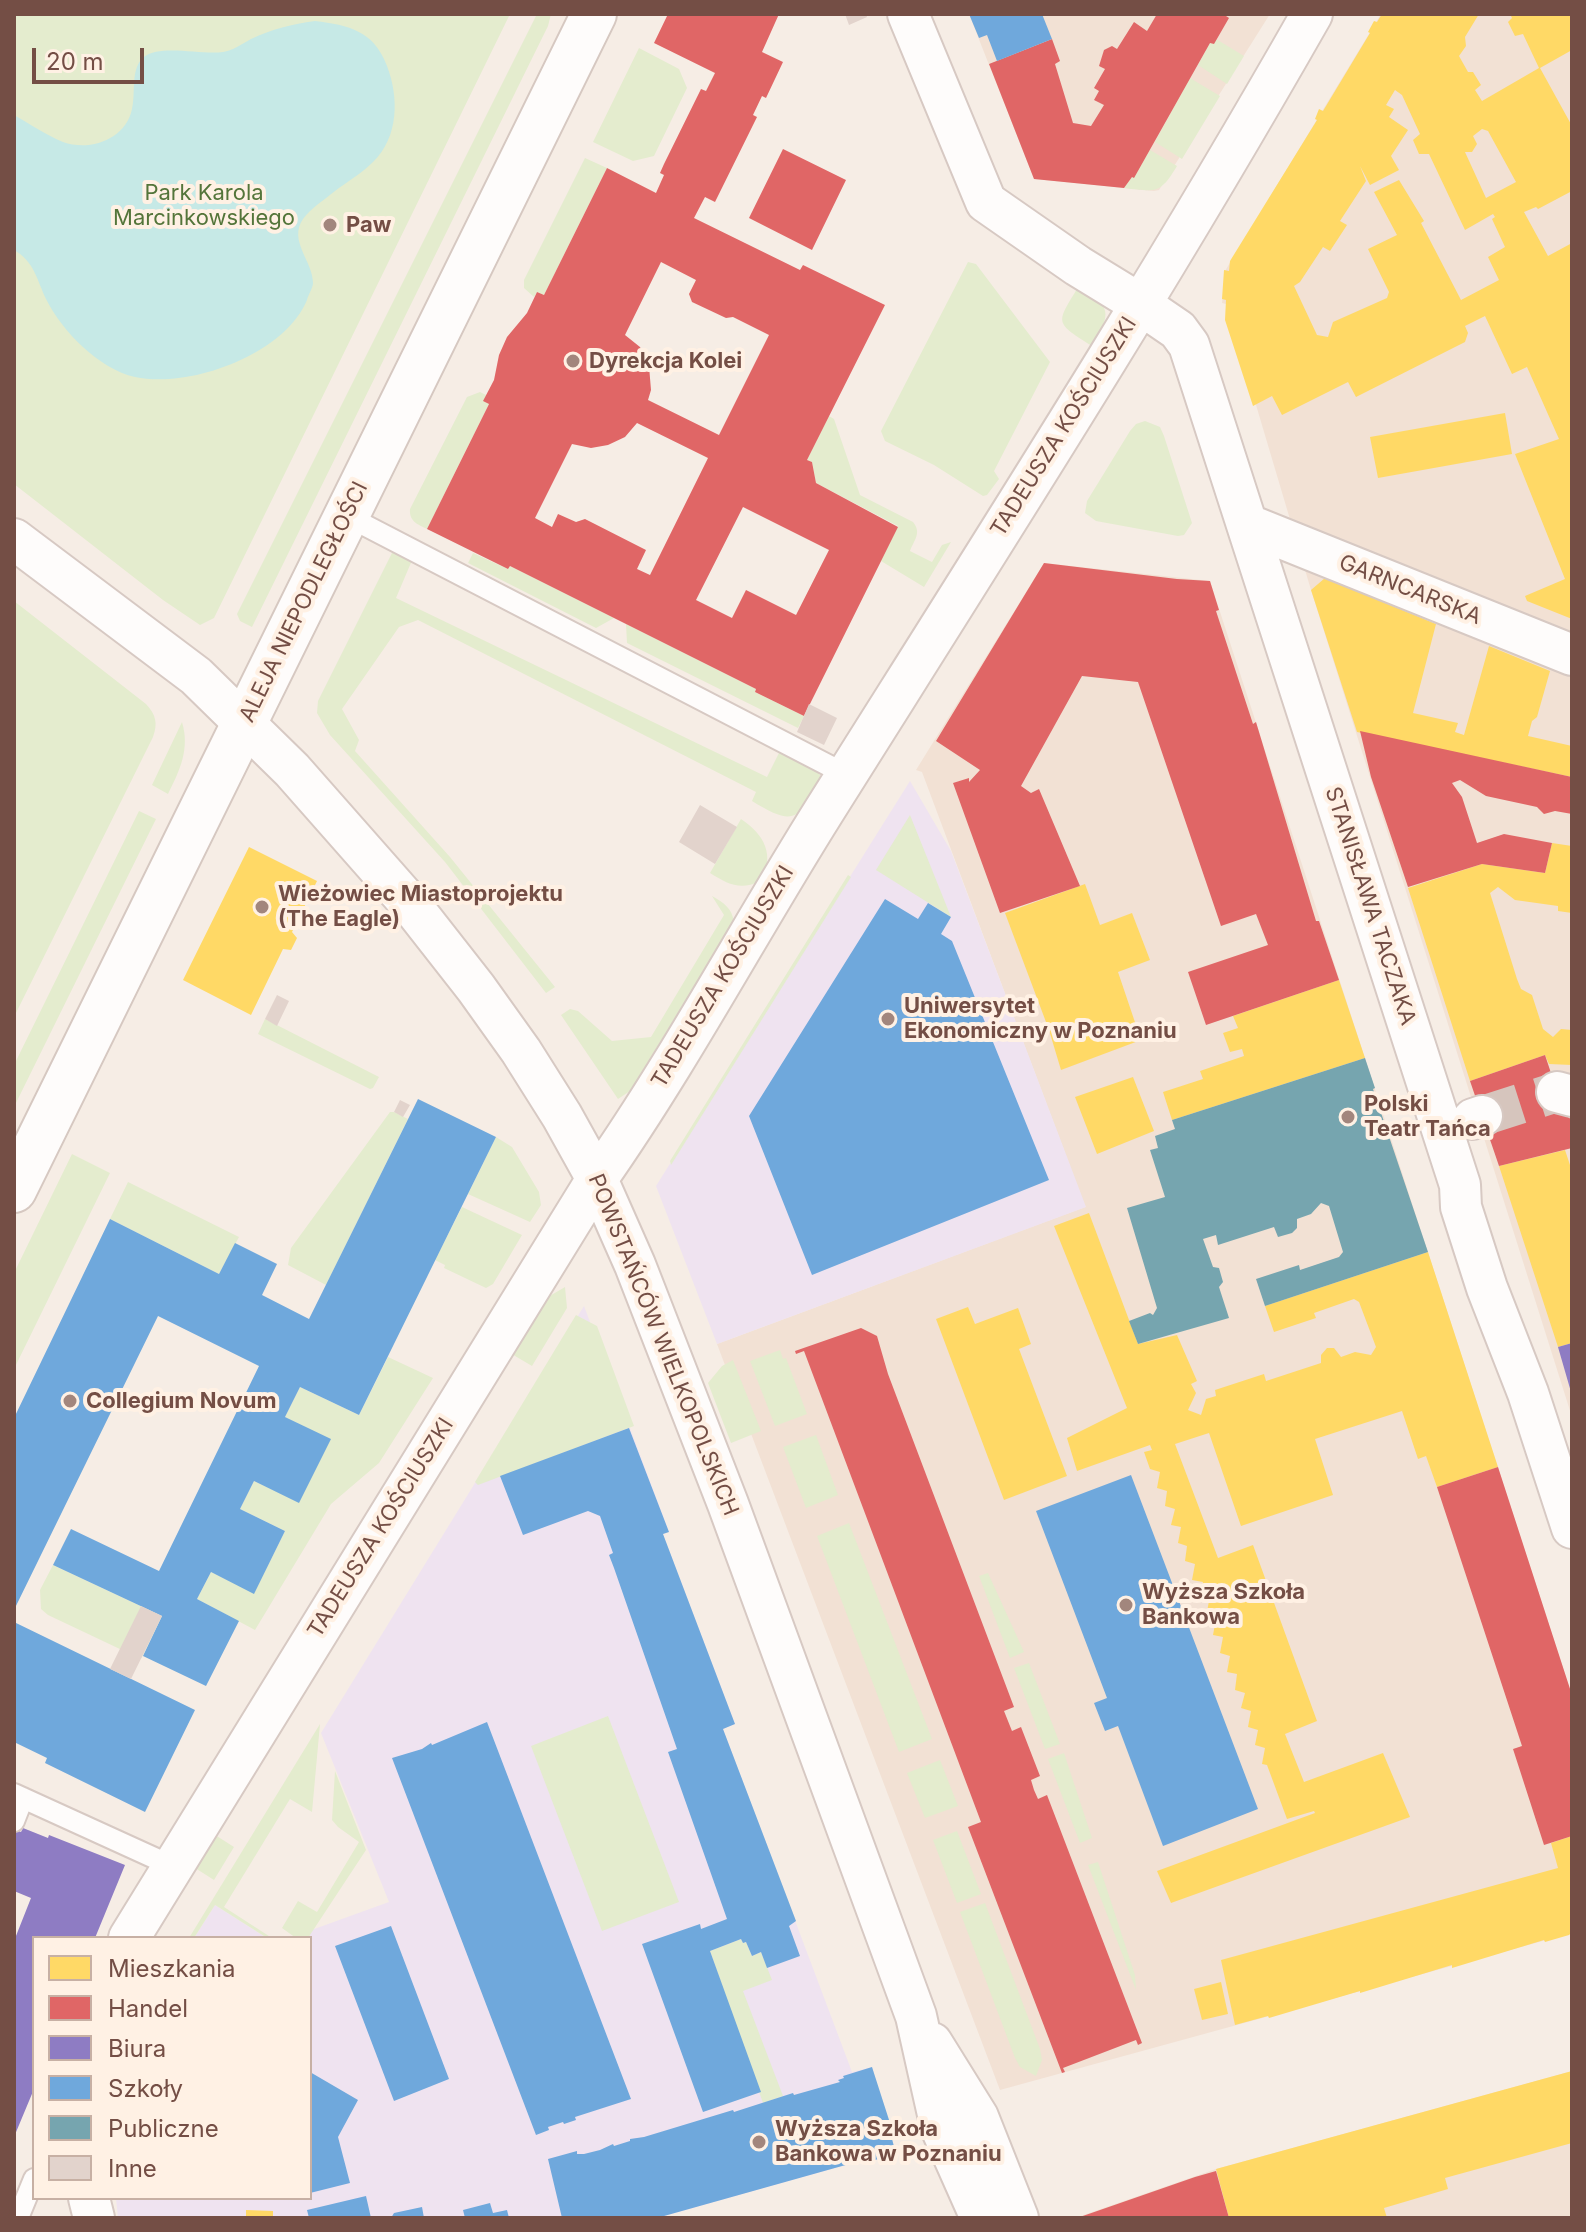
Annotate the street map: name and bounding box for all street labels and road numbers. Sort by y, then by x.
street label: TADEUSZA KOŚCIUSZKI [985,312,1143,542]
street label: ALEJA NIEPODLEGŁOŚCI [234,477,374,727]
street label: GARNCARSKA [1335,549,1485,631]
street label: STANISŁAWA TACZAKA [1319,784,1421,1028]
street label: TADEUSZA KOŚCIUSZKI [646,861,800,1093]
street label: POWSTAŃCÓW WIELKOPOLSKICH [582,1170,744,1520]
street label: TADEUSZA KOŚCIUSZKI [302,1413,460,1643]

